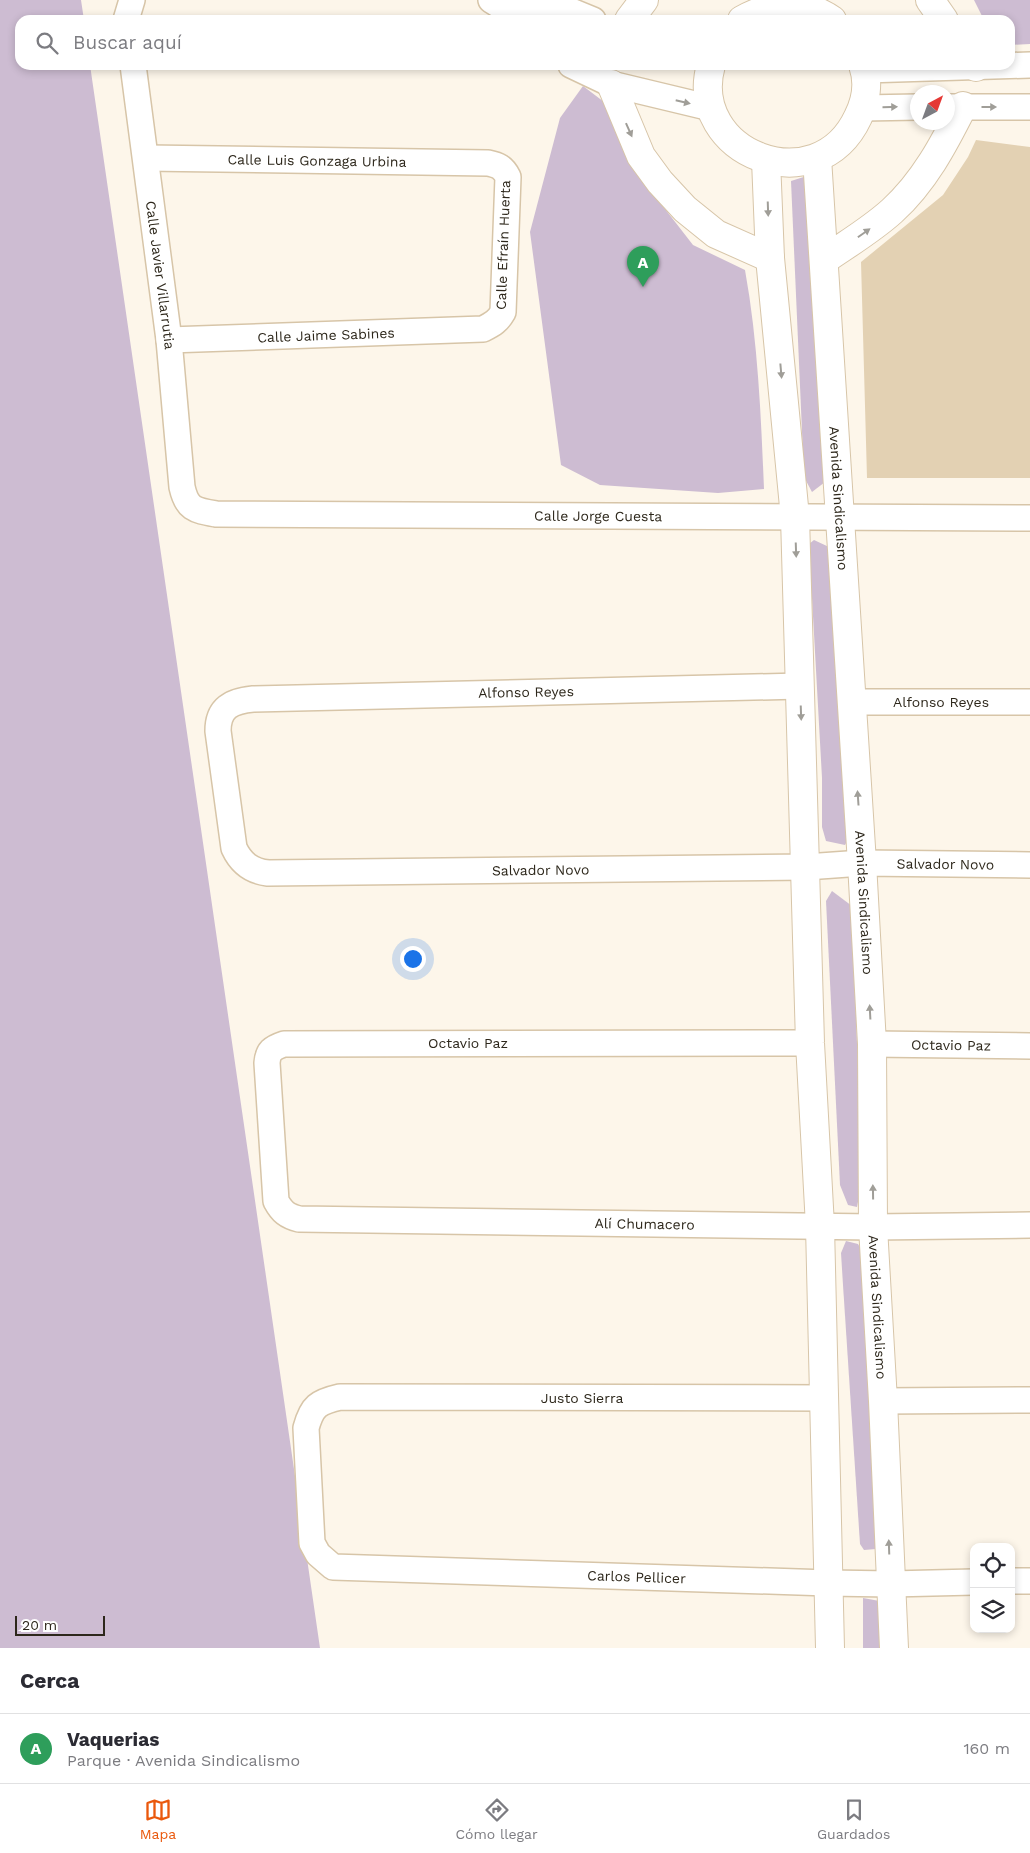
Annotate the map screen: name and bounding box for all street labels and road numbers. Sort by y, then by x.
street label: Calle Luis Gonzaga Urbina [227,151,407,170]
street label: Calle Efraín Huerta [493,180,513,310]
street label: Calle Javier Villarrutia [143,200,178,350]
street label: Calle Jaime Sabines [257,325,395,345]
street label: Avenida Sindicalismo [826,426,851,571]
street label: Calle Jorge Cuesta [534,508,662,524]
street label: Alfonso Reyes [478,683,574,701]
street label: Alfonso Reyes [893,694,989,710]
street label: Avenida Sindicalismo [852,830,876,975]
street label: Salvador Novo [897,855,994,873]
street label: Salvador Novo [492,861,589,879]
street label: Octavio Paz [428,1035,508,1051]
street label: Octavio Paz [911,1036,991,1054]
street label: Alí Chumacero [594,1215,695,1233]
street label: Avenida Sindicalismo [865,1235,890,1380]
street label: Justo Sierra [541,1390,623,1406]
street label: Carlos Pellicer [587,1567,686,1586]

